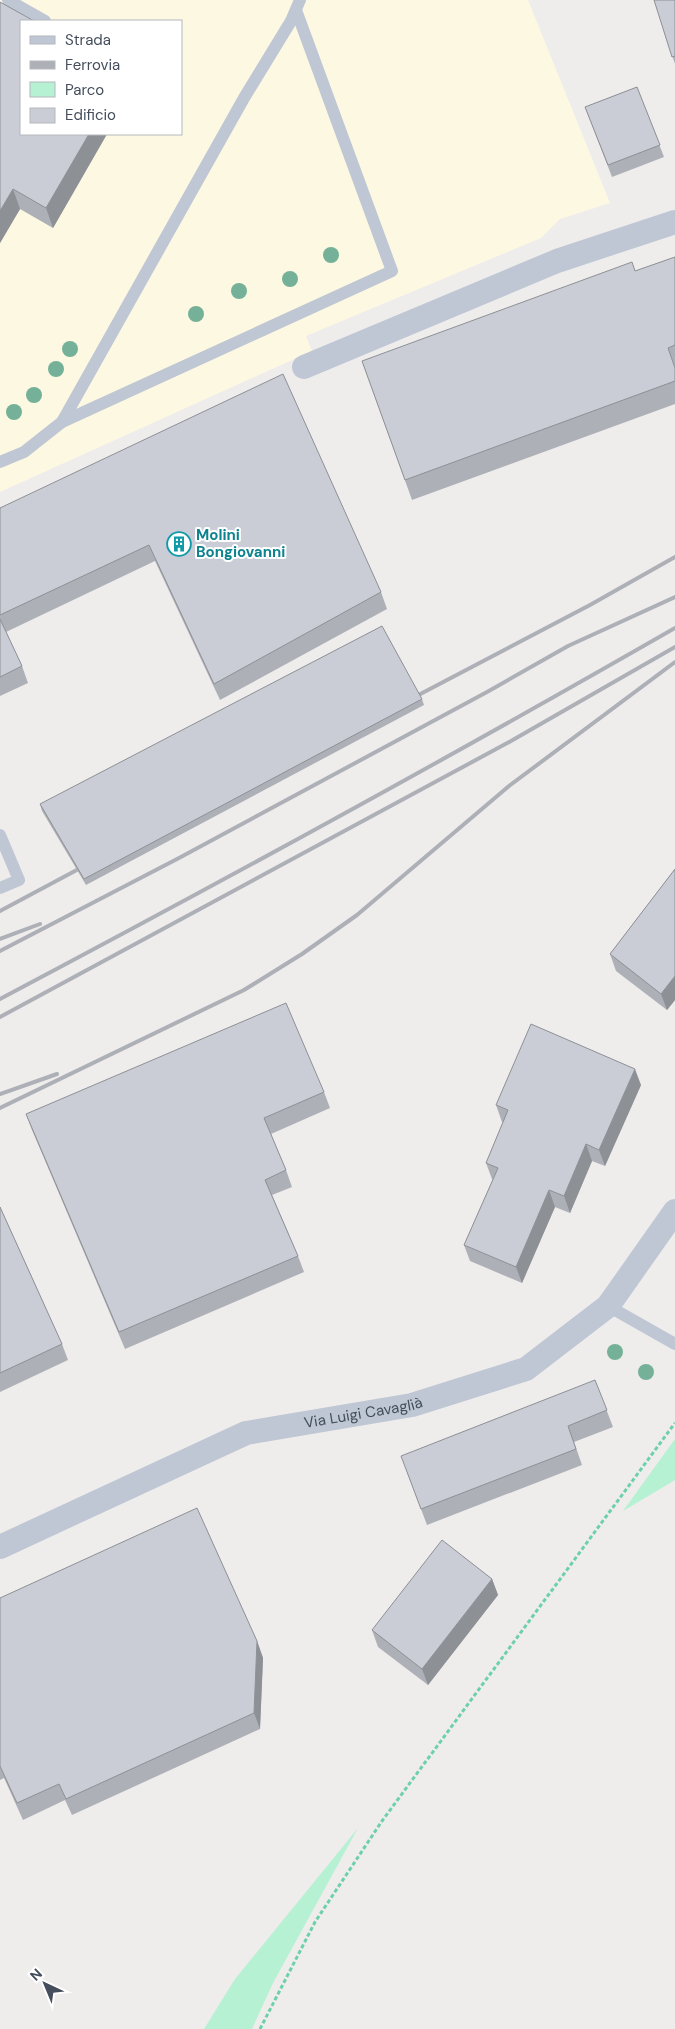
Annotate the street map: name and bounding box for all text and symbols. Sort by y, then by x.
legend [20,20,182,135]
text: Strada [65,30,111,50]
text: Ferrovia [65,55,120,75]
text: Parco [65,80,104,100]
text: Edificio [65,105,116,125]
place label: Molini Bongiovanni [196,525,285,562]
building icon: Molini Bongiovanni [166,531,192,557]
street label: Via Luigi Cavaglià [302,1392,425,1433]
north arrow [20,1959,70,2009]
text: N [26,1965,46,1985]

